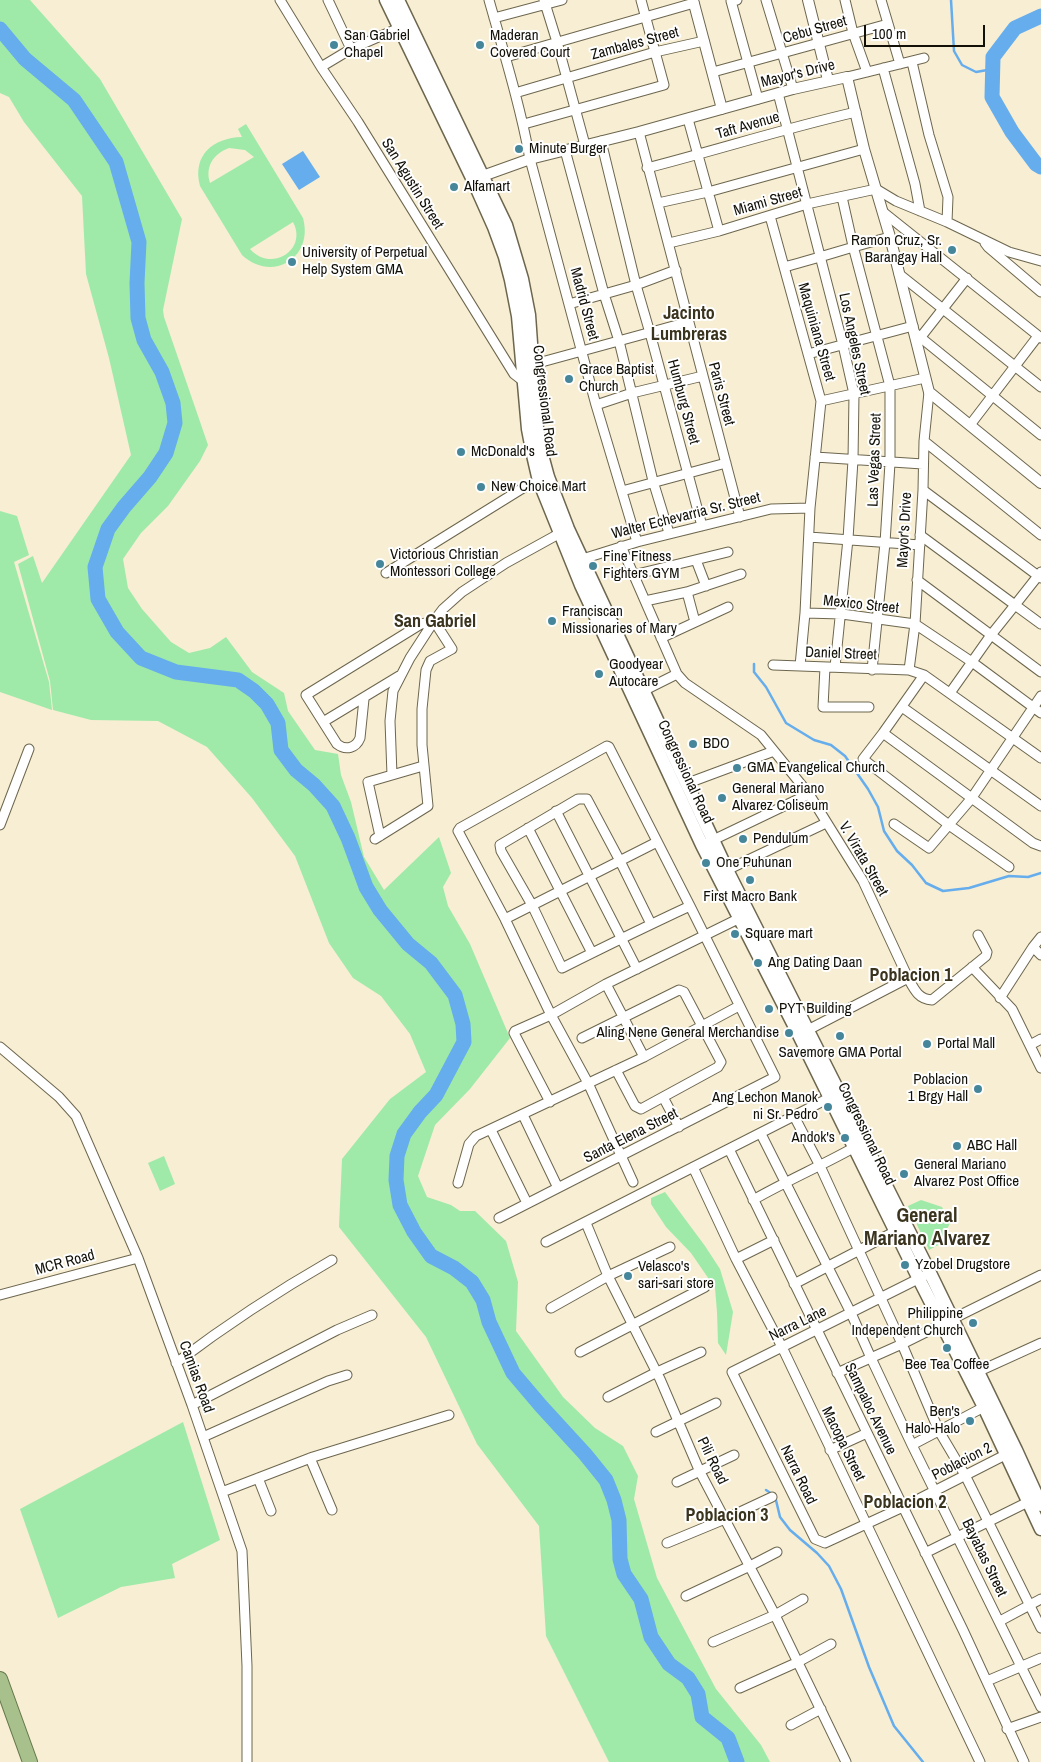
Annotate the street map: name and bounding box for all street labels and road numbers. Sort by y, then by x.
street label: Cebu Street [781,12,849,48]
street label: Zambales Street [589,24,681,64]
street label: Mayor's Drive [759,56,837,92]
street label: Taft Avenue [714,108,782,144]
street label: San Agustin Street [377,135,447,233]
street label: Miami Street [732,184,804,220]
street label: Madrid Street [566,266,602,342]
street label: Maquiniana Street [793,281,839,383]
street label: Los Angeles Street [834,291,874,397]
street label: Congressional Road [528,344,560,458]
street label: Humburg Street [663,358,703,446]
street label: Paris Street [704,360,738,428]
street label: Las Vegas Street [864,413,886,507]
street label: Walter Echevarria Sr. Street [610,489,762,543]
street label: Mayor's Drive [894,492,916,568]
street label: Mexico Street [822,592,900,618]
street label: Daniel Street [805,644,877,664]
street label: Congressional Road [653,717,717,827]
street label: V. Virata Street [835,819,891,899]
street label: Congressional Road [833,1080,899,1188]
street label: Santa Elena Street [581,1105,681,1167]
street label: MCR Road [33,1246,97,1280]
street label: Narra Lane [766,1302,830,1346]
street label: Camias Road [175,1339,217,1415]
street label: Sampaloc Avenue [840,1360,900,1458]
street label: Macopa Street [817,1404,869,1484]
street label: Pili Road [693,1434,731,1488]
street label: Poblacion 2 [929,1439,995,1485]
street label: Narra Road [776,1442,820,1508]
street label: Bayabas Street [957,1516,1011,1600]

